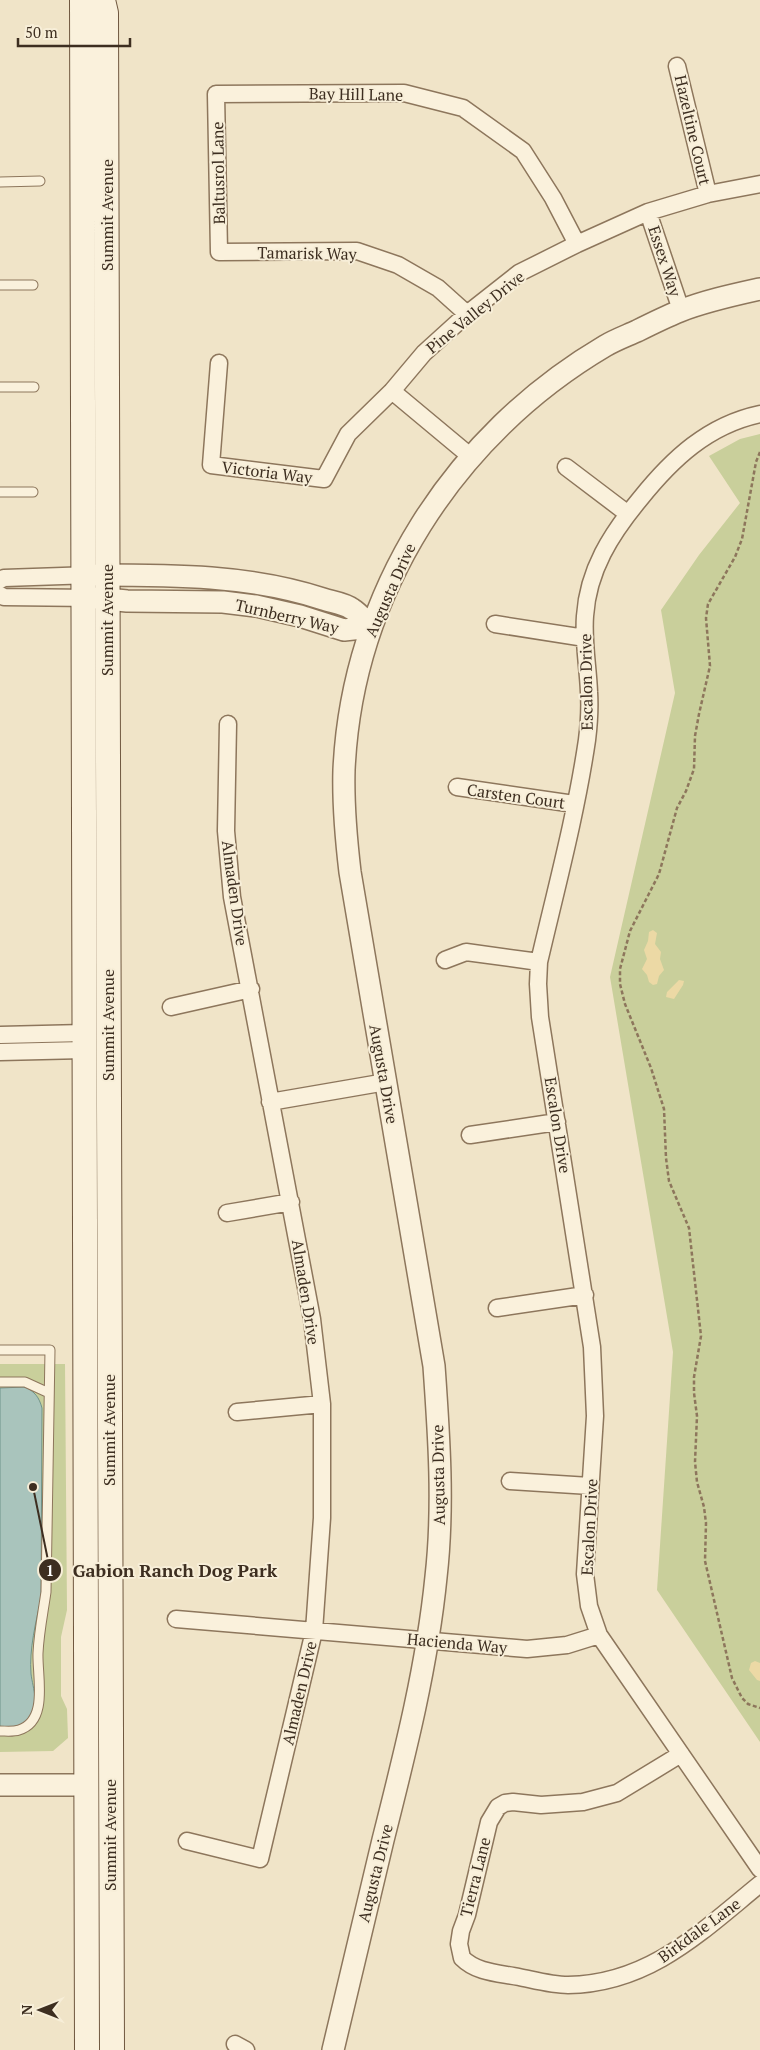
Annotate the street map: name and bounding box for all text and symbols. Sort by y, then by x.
scale bar [18,15,130,47]
text: 50 m [25,22,58,42]
street label: Hazeltine Court [670,73,716,187]
street label: Bay Hill Lane [309,82,403,106]
street label: Baltusrol Lane [206,121,230,225]
street label: Summit Avenue [96,159,118,271]
street label: Essex Way [643,223,687,300]
street label: Tamarisk Way [257,241,358,265]
street label: Pine Valley Drive [421,266,529,358]
street label: Victoria Way [221,456,314,489]
street label: Augusta Drive [359,540,421,640]
street label: Summit Avenue [96,564,118,676]
street label: Turnberry Way [233,593,342,639]
street label: Escalon Drive [574,633,598,731]
street label: Carsten Court [466,778,567,814]
street label: Almaden Drive [217,839,253,947]
street label: Summit Avenue [97,969,119,1081]
street label: Augusta Drive [364,1022,404,1126]
street label: Escalon Drive [540,1075,576,1175]
street label: Almaden Drive [287,1238,325,1346]
street label: Summit Avenue [98,1374,120,1486]
street label: Augusta Drive [426,1424,450,1526]
street label: Escalon Drive [575,1478,603,1576]
callout: Gabion Ranch Dog Park [38,1554,287,1587]
text: Gabion Ranch Dog Park [73,1558,278,1582]
text: 1 [46,1560,54,1580]
street label: Hacienda Way [406,1628,509,1658]
street label: Almaden Drive [276,1639,322,1747]
street label: Summit Avenue [99,1779,121,1891]
street label: Augusta Drive [352,1821,398,1925]
street label: Tierra Lane [454,1835,496,1919]
street label: Birkdale Lane [653,1893,745,1967]
north arrow [15,1985,65,2035]
text: N [17,2004,36,2015]

